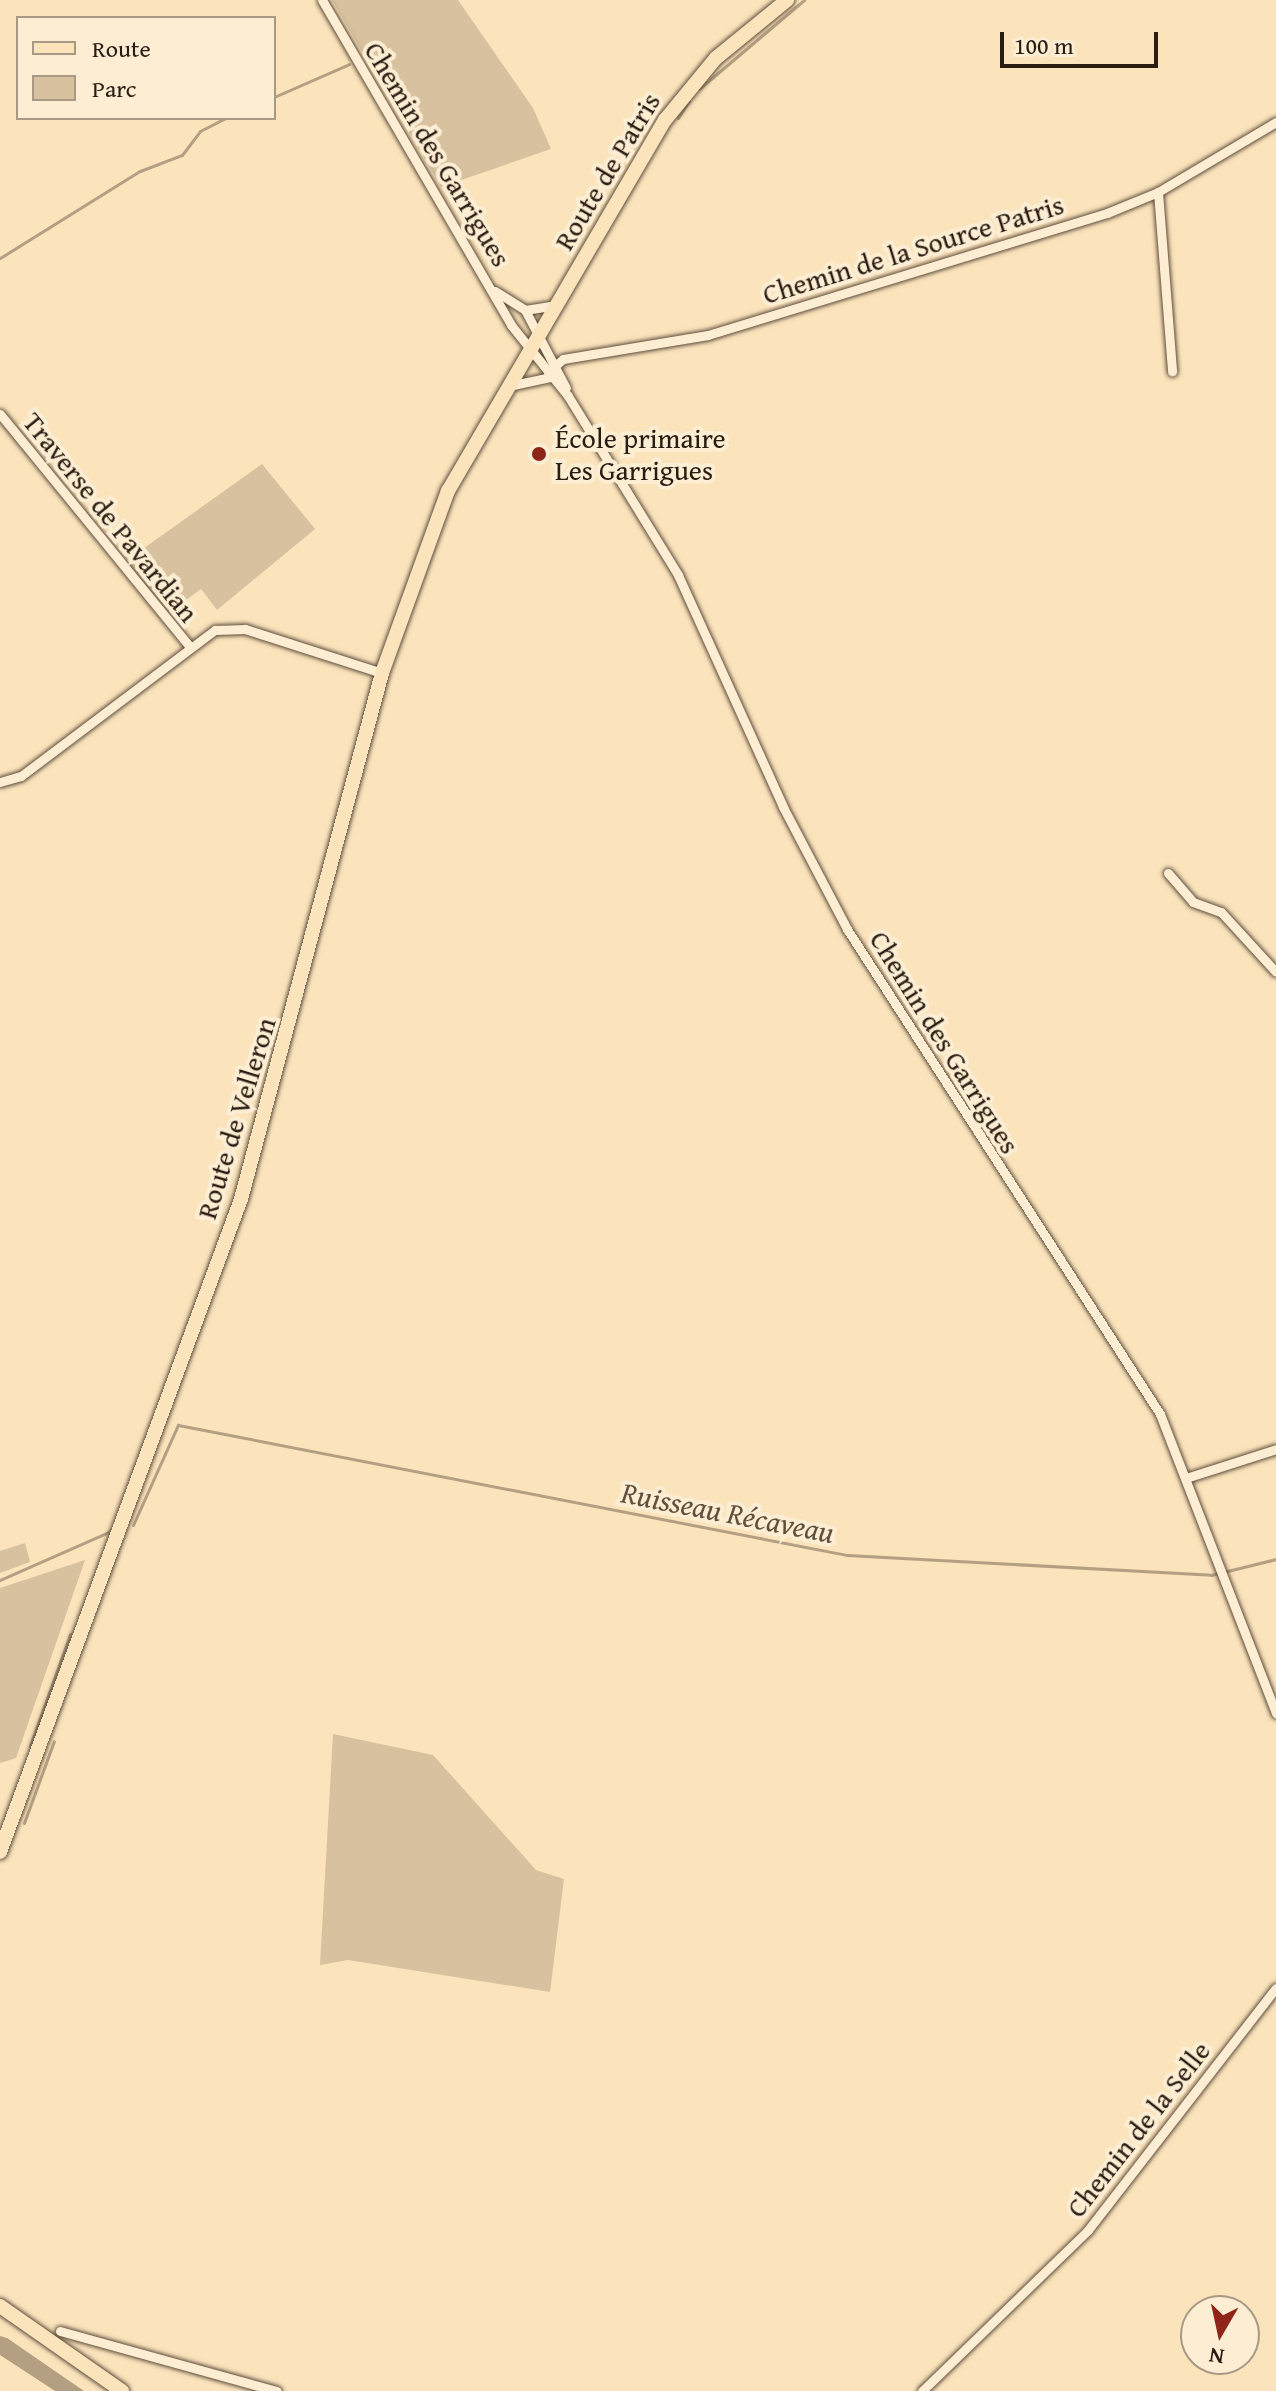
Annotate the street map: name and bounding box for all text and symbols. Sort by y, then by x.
legend [16,16,276,120]
scale bar [1004,16,1162,66]
text: 100 m [1014,28,1074,63]
text: Route [92,31,151,66]
street label: Chemin des Garrigues [358,36,518,272]
text: Parc [92,71,136,106]
street label: Route de Patris [547,86,667,256]
street label: Chemin de la Source Patris [759,187,1067,311]
street label: Traverse de Pavardian [16,405,206,629]
place label: École primaire Les Garrigues [555,421,726,487]
marker: École primaire Les Garrigues [530,445,548,463]
street label: Chemin des Garrigues [863,925,1027,1159]
street label: Route de Velleron [189,1013,283,1223]
water label: Ruisseau Récaveau [618,1474,838,1550]
street label: Chemin de la Selle [1059,2034,1217,2224]
north arrow [1180,2295,1260,2375]
text: N [1207,2340,1226,2374]

